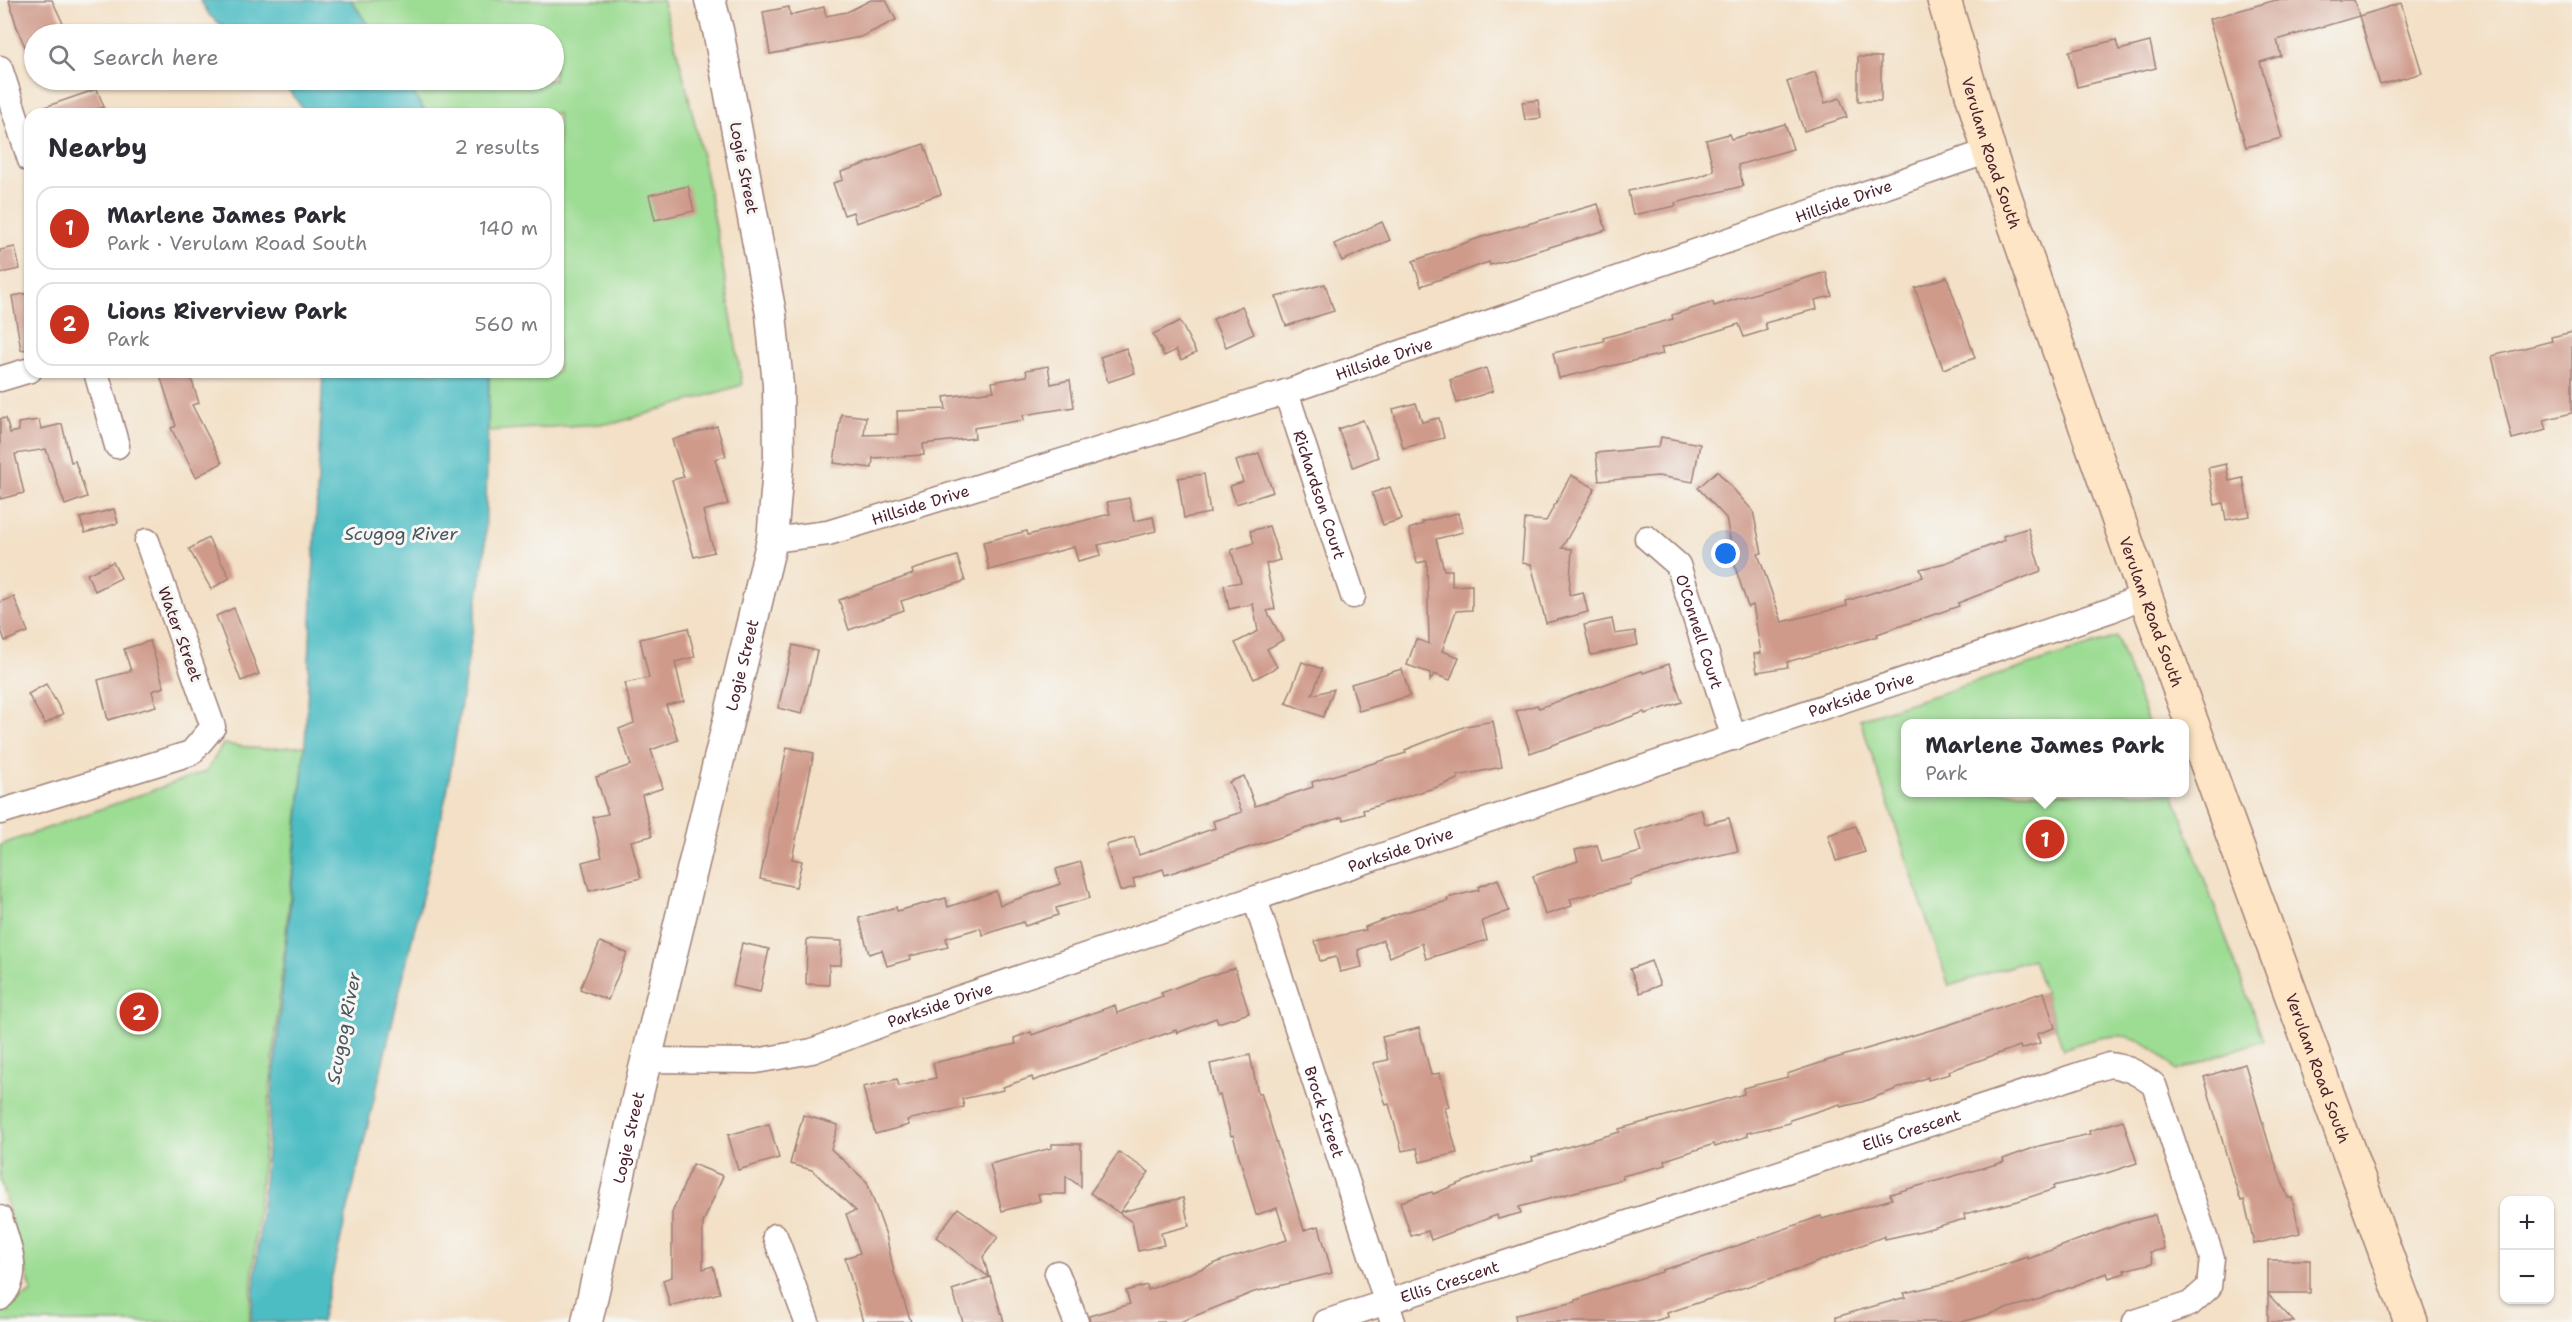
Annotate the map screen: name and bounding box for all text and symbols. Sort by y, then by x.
search box [24,24,564,90]
icon: search [45,41,78,74]
text: Search here [93,43,219,72]
street label: Verulam Road South [1957,74,2026,232]
street label: Logie Street [725,120,763,216]
text: Nearby [48,130,147,165]
text: 2 results [454,134,540,160]
street label: Hillside Drive [1792,175,1895,227]
text: Marlene James Park [107,201,347,230]
text: 1 [65,215,74,241]
text: 140 m [479,215,538,241]
text: Park · Verulam Road South [107,230,367,256]
text: Lions Riverview Park [107,297,348,326]
text: 2 [63,311,77,337]
text: 560 m [475,311,538,337]
text: Park [107,326,150,352]
street label: Hillside Drive [1332,332,1435,385]
street label: Richardson Court [1289,427,1351,562]
street label: Hillside Drive [869,480,972,530]
water label: Scugog River [344,522,458,546]
street label: Verulam Road South [2115,533,2188,690]
your location [1711,539,1740,568]
street label: O'Connell Court [1671,571,1728,692]
street label: Water Street [153,584,207,684]
street label: Logie Street [721,617,763,713]
street label: Parkside Drive [1806,667,1916,722]
popup [1901,719,2189,797]
text: Marlene James Park [1925,731,2165,760]
text: Park [1925,760,1968,786]
pin: 1 [2026,816,2064,862]
street label: Parkside Drive [1345,822,1456,877]
water label: Scugog River [321,969,367,1086]
street label: Parkside Drive [884,977,995,1032]
pin: 2 [120,990,158,1034]
street label: Verulam Road South [2281,990,2355,1146]
street label: Brock Street [1300,1063,1349,1161]
street label: Logie Street [608,1089,649,1186]
street label: Ellis Crescent [1859,1104,1963,1156]
map controls [2500,1196,2554,1304]
button: + [2500,1196,2554,1250]
button: − [2500,1250,2554,1304]
street label: Ellis Crescent [1397,1255,1502,1307]

